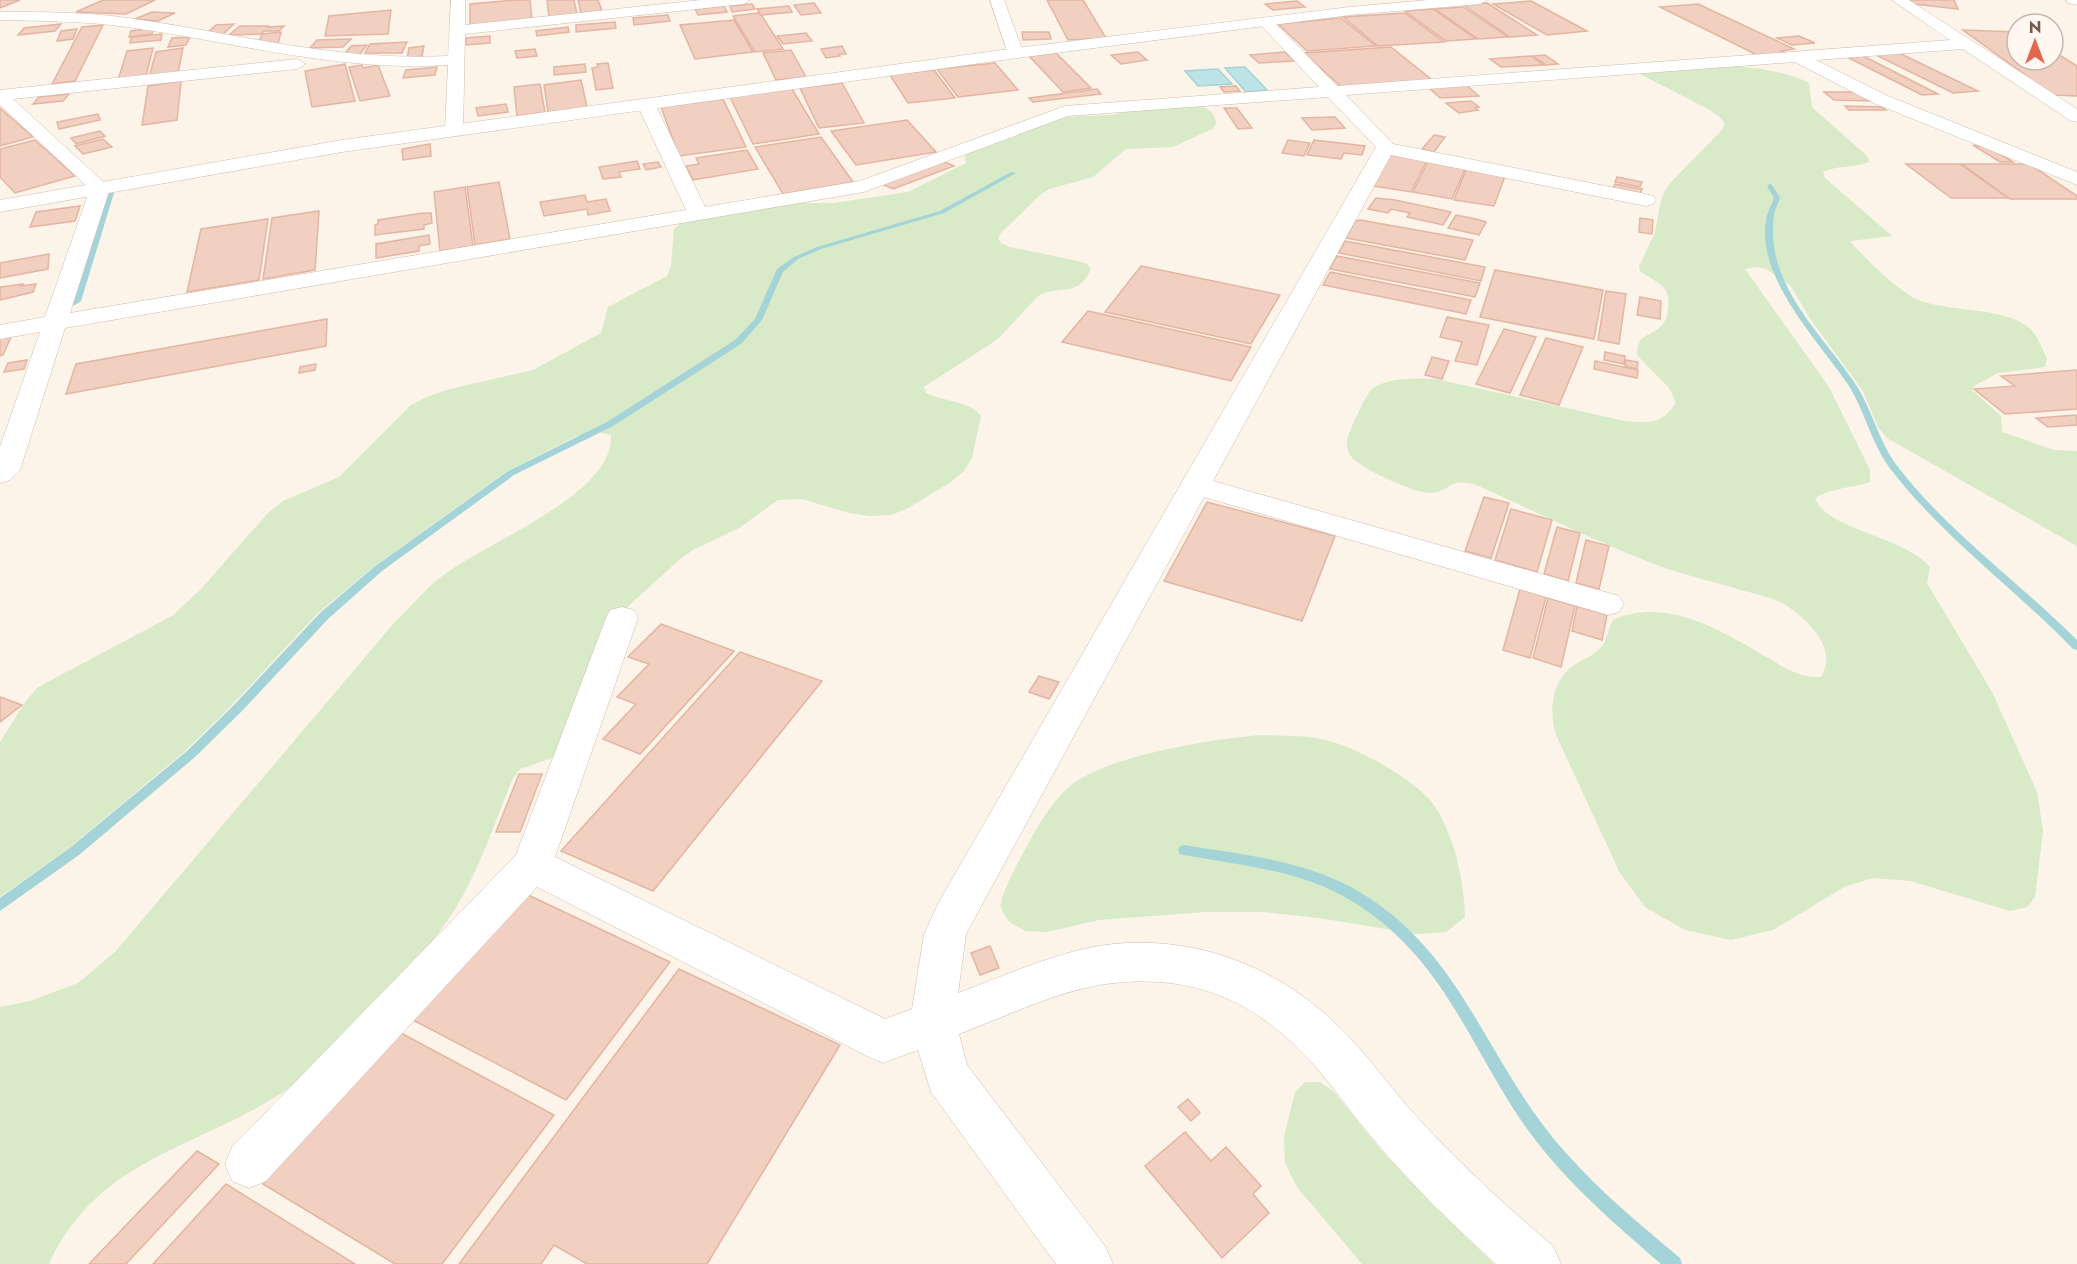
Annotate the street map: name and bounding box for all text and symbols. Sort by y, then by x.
north arrow [2005,12,2065,72]
text: N [2029,16,2041,39]

